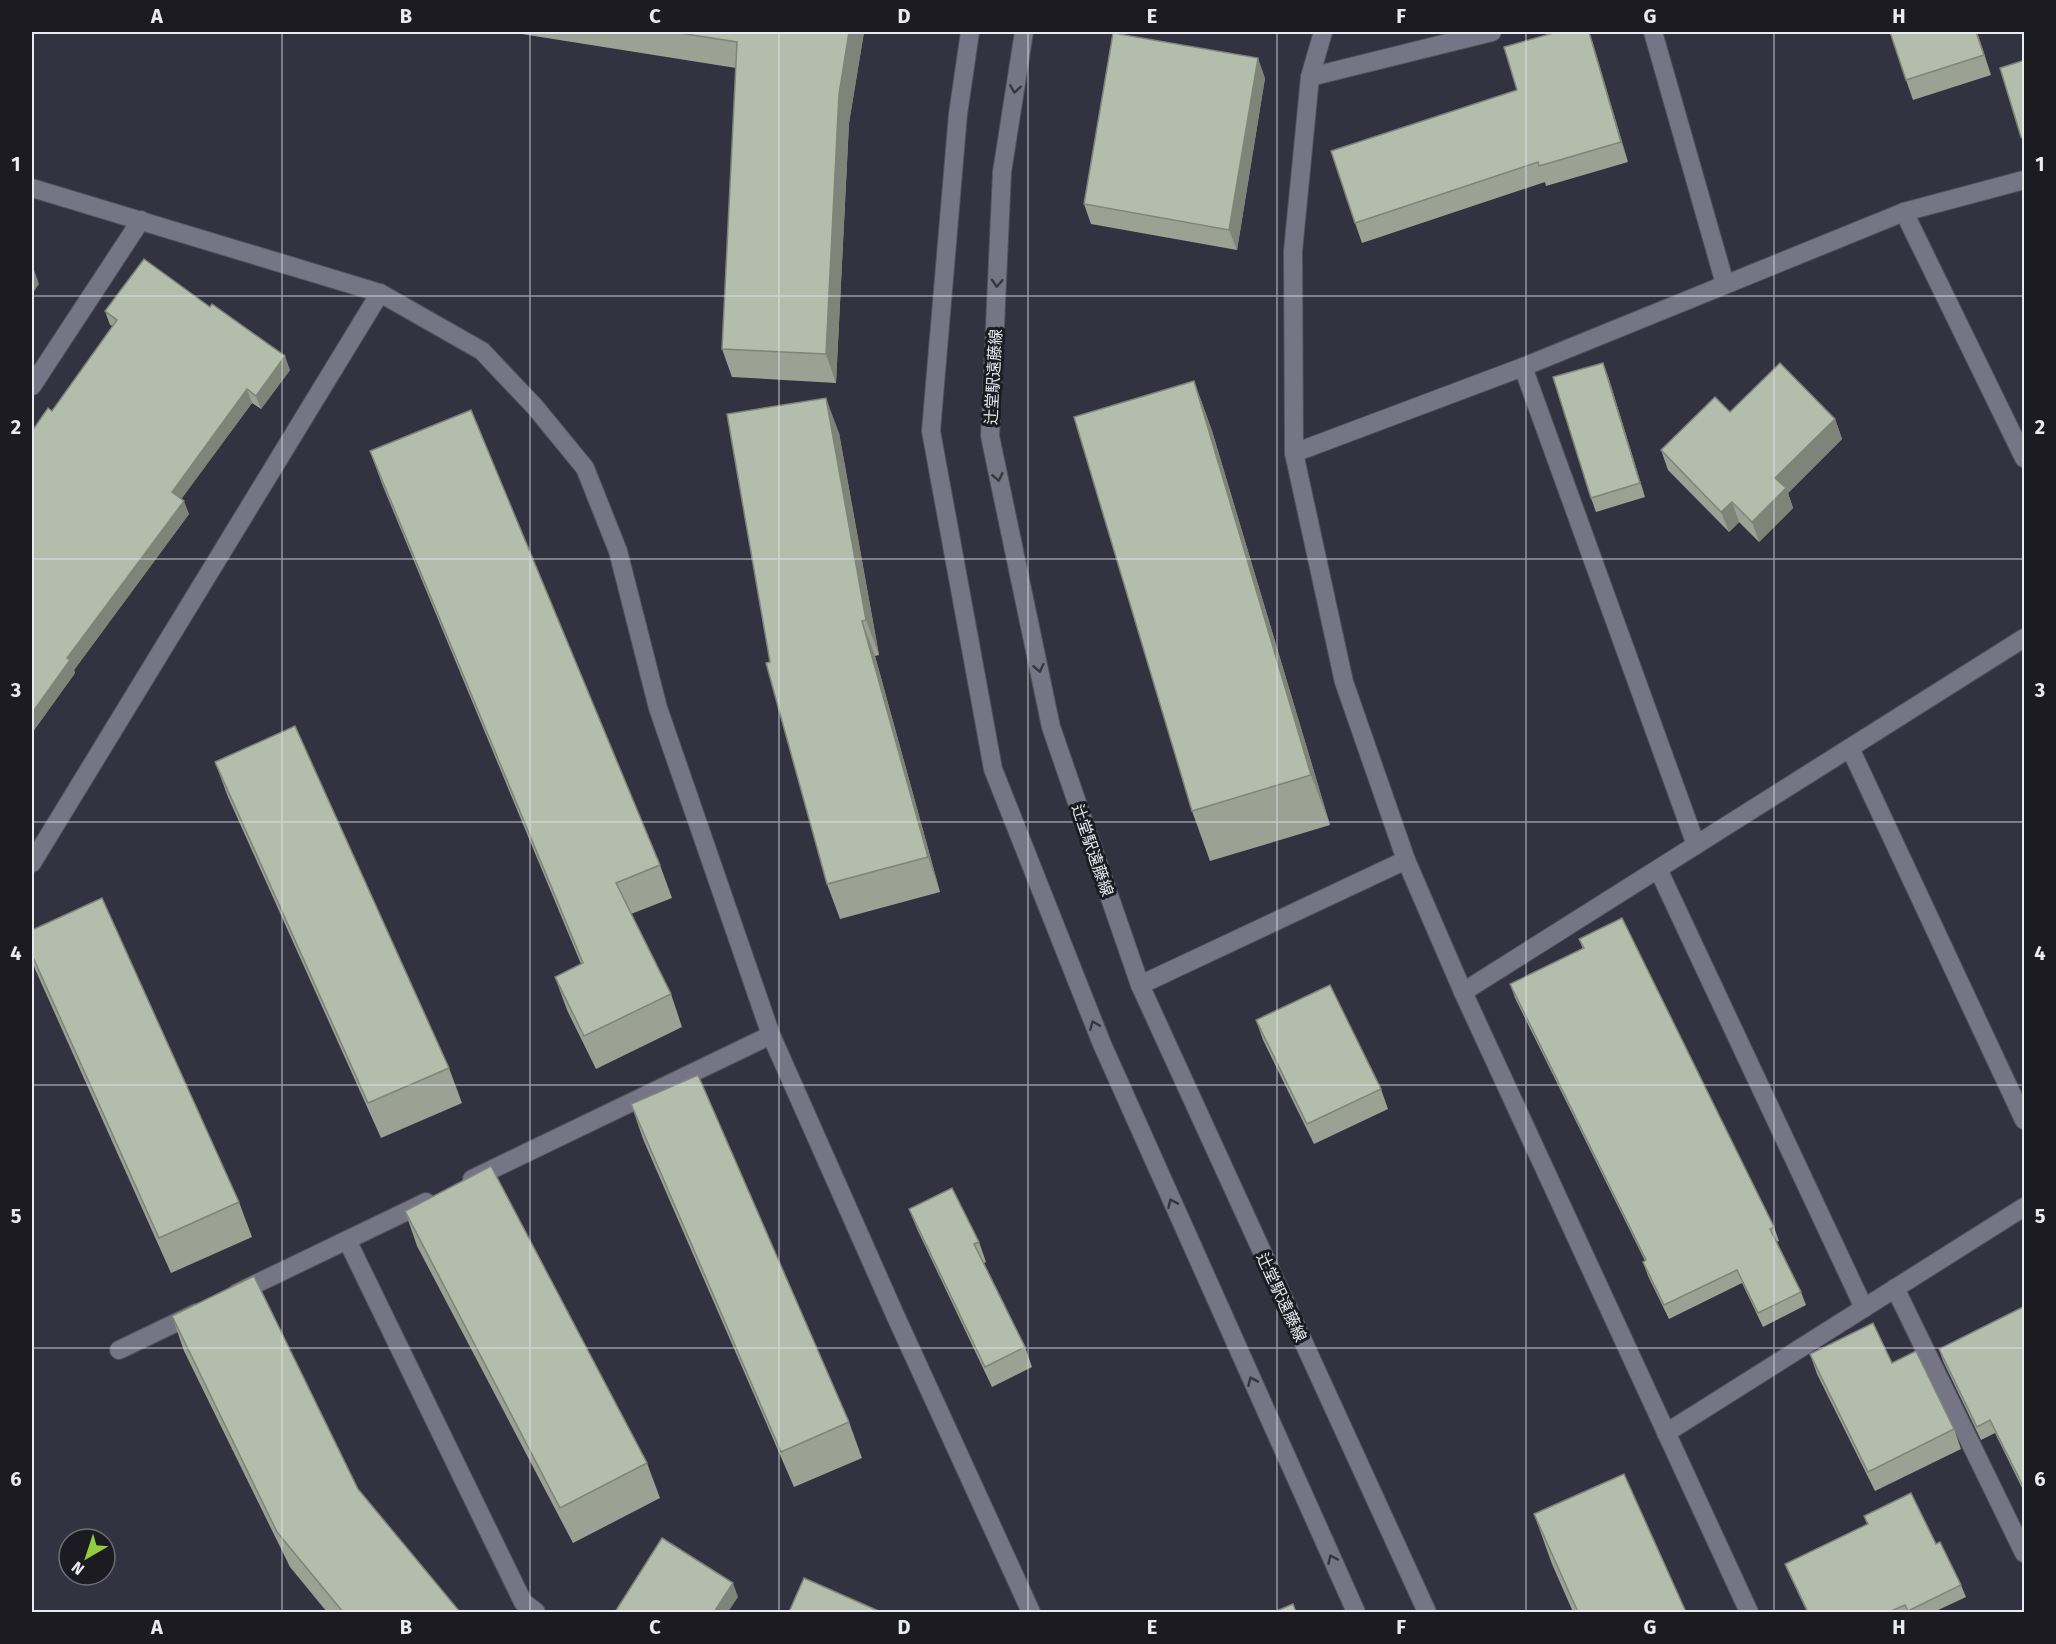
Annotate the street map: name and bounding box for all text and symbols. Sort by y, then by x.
text: A [150,4,164,28]
text: B [400,4,412,28]
text: C [649,4,661,28]
text: D [897,4,911,28]
text: E [1147,4,1157,28]
text: F [1396,4,1406,28]
text: G [1644,4,1656,28]
text: H [1892,4,1906,28]
one-way arrow [1009,84,1022,94]
text: 1 [11,152,21,176]
text: 1 [2035,152,2045,176]
one-way arrow [990,279,1003,288]
street label: 辻堂駅遠藤線 [981,329,1005,425]
text: 2 [11,415,21,439]
text: 2 [2035,415,2045,439]
one-way arrow [991,472,1004,482]
one-way arrow [1031,663,1044,673]
text: 3 [10,678,21,702]
text: 3 [2034,678,2045,702]
street label: 辻堂駅遠藤線 [1068,802,1117,899]
text: 4 [10,941,22,965]
text: 4 [2034,941,2046,965]
one-way arrow [1089,1020,1101,1031]
one-way arrow [1168,1199,1180,1210]
text: 5 [11,1204,22,1228]
text: 5 [2035,1204,2046,1228]
street label: 辻堂駅遠藤線 [1253,1250,1310,1345]
one-way arrow [1247,1377,1259,1388]
text: 6 [10,1467,22,1491]
text: 6 [2034,1467,2046,1491]
north arrow [57,1527,117,1587]
one-way arrow [1327,1555,1339,1566]
text: N [68,1558,88,1579]
text: A [150,1615,164,1639]
text: B [400,1615,412,1639]
text: C [649,1615,661,1639]
text: D [897,1615,911,1639]
text: E [1147,1615,1157,1639]
text: F [1396,1615,1406,1639]
text: G [1644,1615,1656,1639]
text: H [1892,1615,1906,1639]

